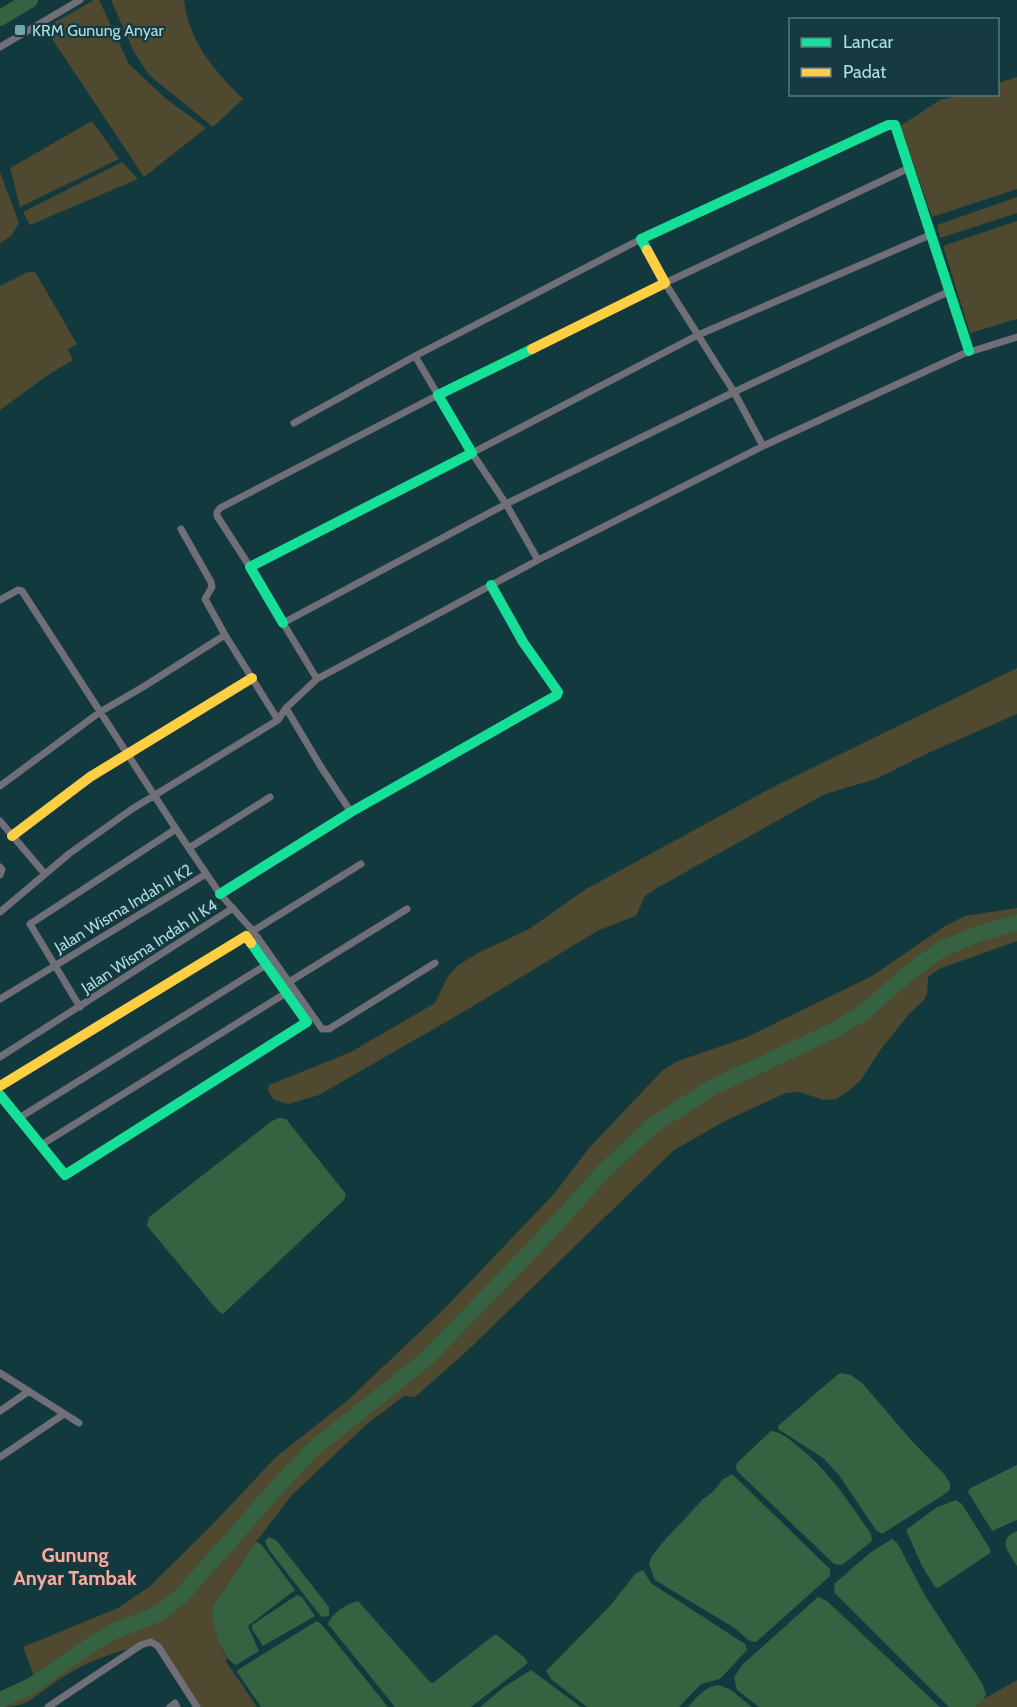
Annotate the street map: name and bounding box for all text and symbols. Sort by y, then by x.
legend [789,18,999,96]
place label: KRM Gunung Anyar [32,21,164,40]
marker: KRM Gunung Anyar [13,23,27,37]
text: Lancar [843,31,894,53]
text: Padat [843,61,886,83]
street label: Jalan Wisma Indah II K2 [50,860,195,957]
street label: Jalan Wisma Indah II K4 [77,895,221,998]
district label: Gunung Anyar Tambak [13,1543,137,1590]

